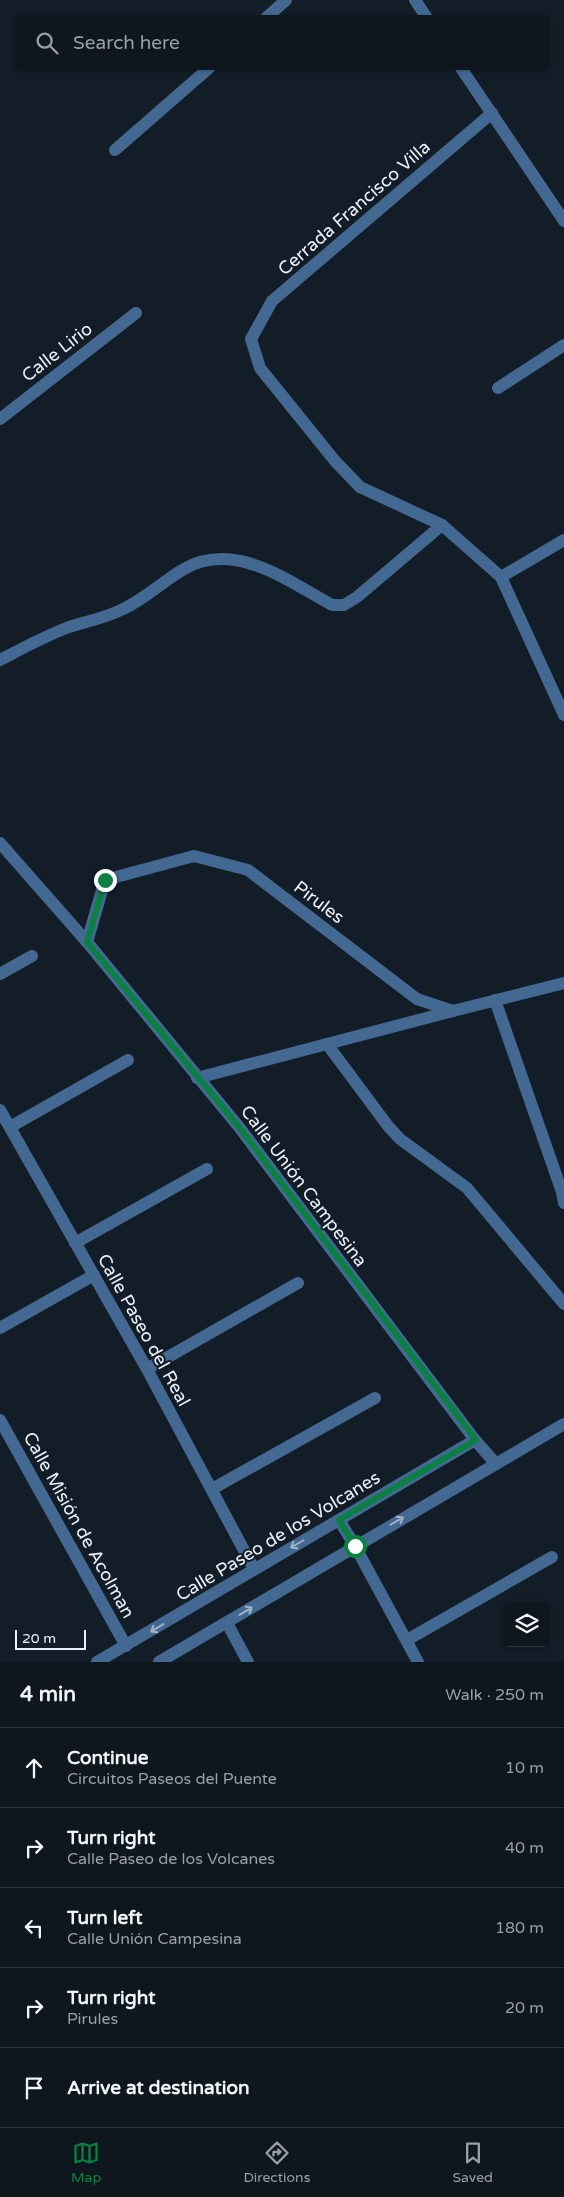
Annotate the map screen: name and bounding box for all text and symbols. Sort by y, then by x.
search box [15,15,549,70]
icon: search [33,29,61,57]
text: Search here [73,32,180,54]
street label: Cerrada Francisco Villa [273,136,435,280]
street label: Calle Lirio [17,318,97,386]
route end [94,869,117,892]
street label: Pirules [289,876,349,928]
street label: Calle Unión Campesina [236,1101,372,1271]
street label: Calle Paseo del Real [93,1250,195,1410]
street label: Calle Misión de Acolman [19,1428,139,1622]
street label: Calle Paseo de los Volcanes [172,1466,384,1606]
one-way arrow [390,1516,404,1526]
route start [344,1535,367,1558]
one-way arrow [290,1540,304,1550]
map controls [504,1602,549,1647]
button: layers [504,1602,549,1647]
one-way arrow [239,1606,253,1616]
one-way arrow [150,1623,164,1633]
scale bar [15,1627,86,1650]
text: 20 m [22,1630,56,1647]
text: 4 min [20,1682,76,1707]
text: Walk · 250 m [445,1685,544,1705]
text: Continue [67,1747,149,1769]
icon: ahead [20,1754,48,1782]
text: 10 m [505,1758,544,1778]
text: Circuitos Paseos del Puente [67,1769,277,1789]
text: Turn right [67,1827,155,1849]
icon: right [20,1834,48,1862]
text: 40 m [505,1838,544,1858]
text: Calle Paseo de los Volcanes [67,1849,275,1869]
text: Turn left [67,1907,143,1929]
icon: left [20,1914,48,1942]
text: 180 m [495,1918,544,1938]
text: Calle Unión Campesina [67,1929,242,1949]
text: Turn right [67,1987,155,2009]
icon: right [20,1994,48,2022]
text: 20 m [505,1998,544,2018]
text: Pirules [67,2009,118,2029]
icon: arrive [20,2074,48,2102]
text: Arrive at destination [67,2077,250,2099]
tab: Map [71,2139,101,2186]
tab: Directions [243,2139,310,2186]
tab: Saved [452,2139,493,2186]

